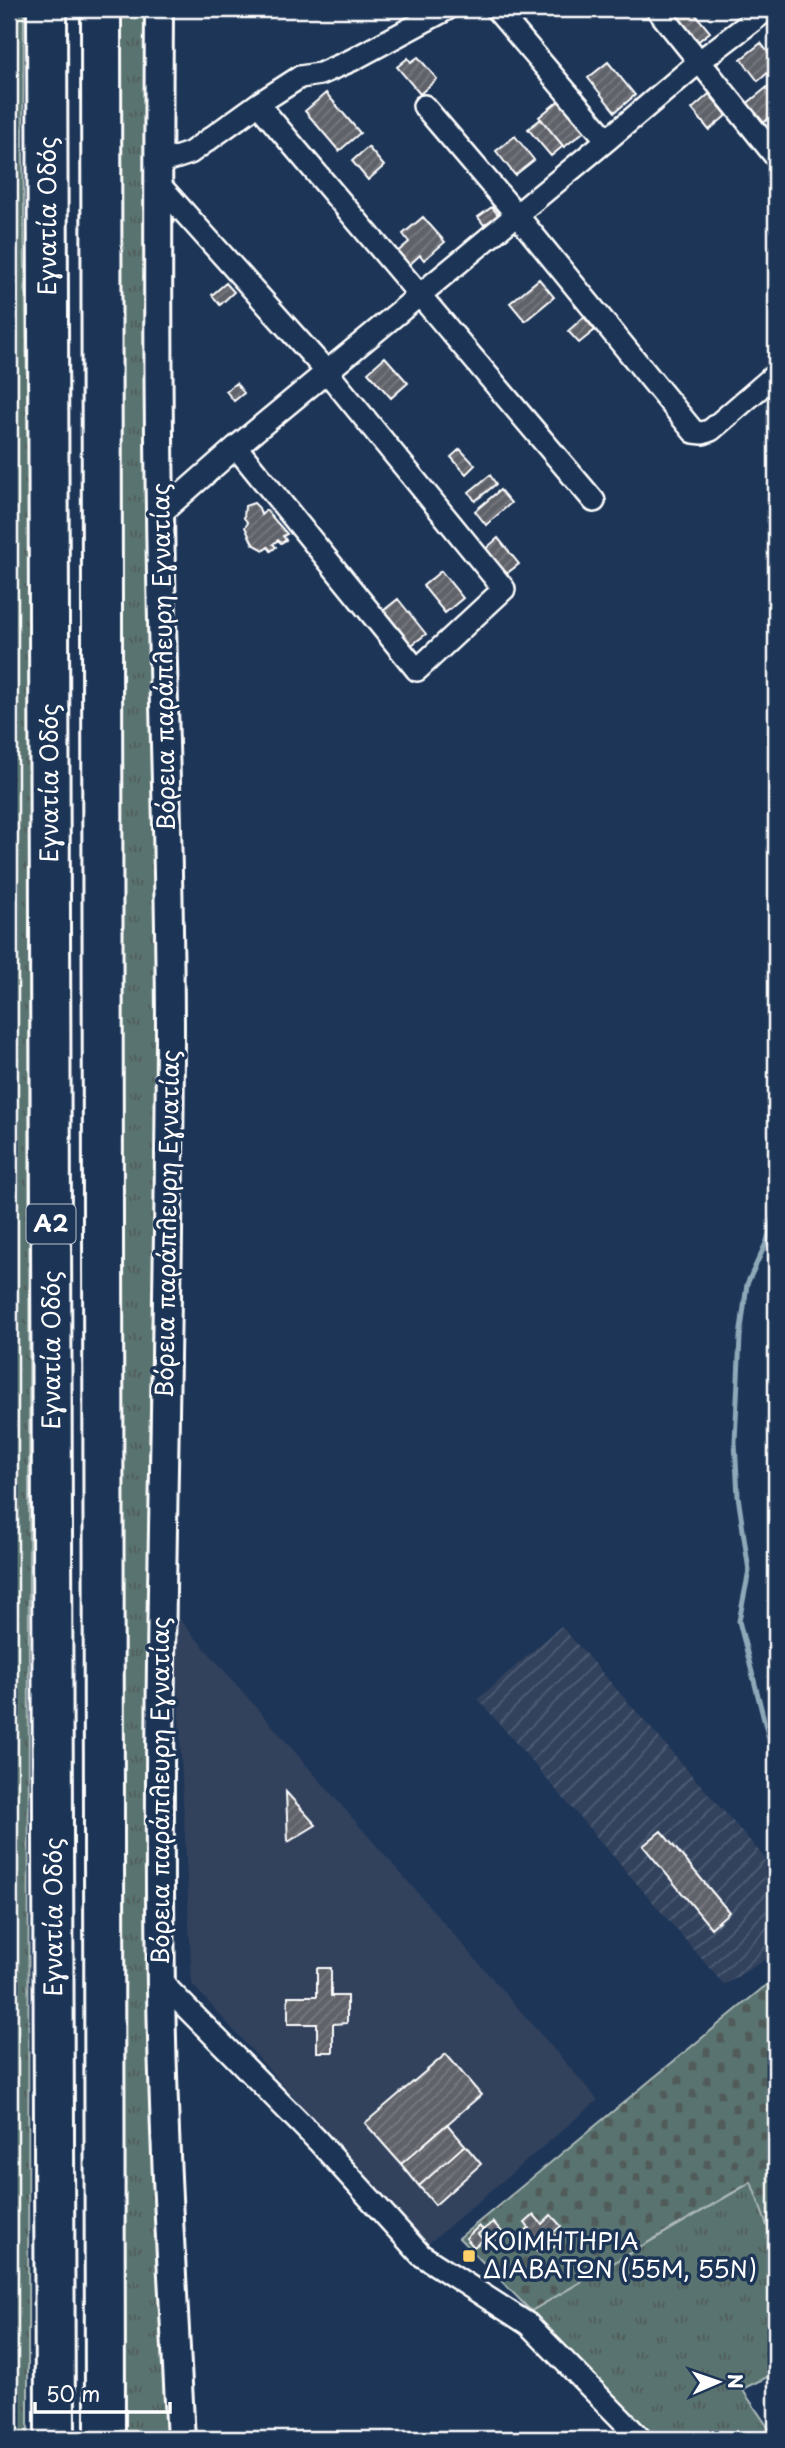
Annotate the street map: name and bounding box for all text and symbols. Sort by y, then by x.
street label: Εγνατία Οδός [28,137,64,295]
street label: Βόρεια παράπλευρη Εγνατίας [141,482,183,832]
street label: Εγνατία Οδός [30,704,66,862]
street label: Βόρεια παράπλευρη Εγνατίας [145,1049,187,1399]
road number: Α2 [26,1204,76,1244]
street label: Εγνατία Οδός [32,1271,68,1429]
street label: Βόρεια παράπλευρη Εγνατίας [141,1617,177,1965]
street label: Εγνατία Οδός [34,1838,70,1996]
place label: ΚΟΙΜΗΤΗΡΙΑ ΔΙΑΒΑΤΩΝ (55Μ, 55Ν) [483,2222,757,2286]
marker: ΚΟΙΜΗΤΗΡΙΑ ΔΙΑΒΑΤΩΝ (55Μ, 55Ν) [461,2248,477,2264]
north arrow [684,2346,754,2416]
scale bar [35,2371,170,2415]
text: N [722,2373,750,2389]
text: 50 m [46,2377,100,2409]

